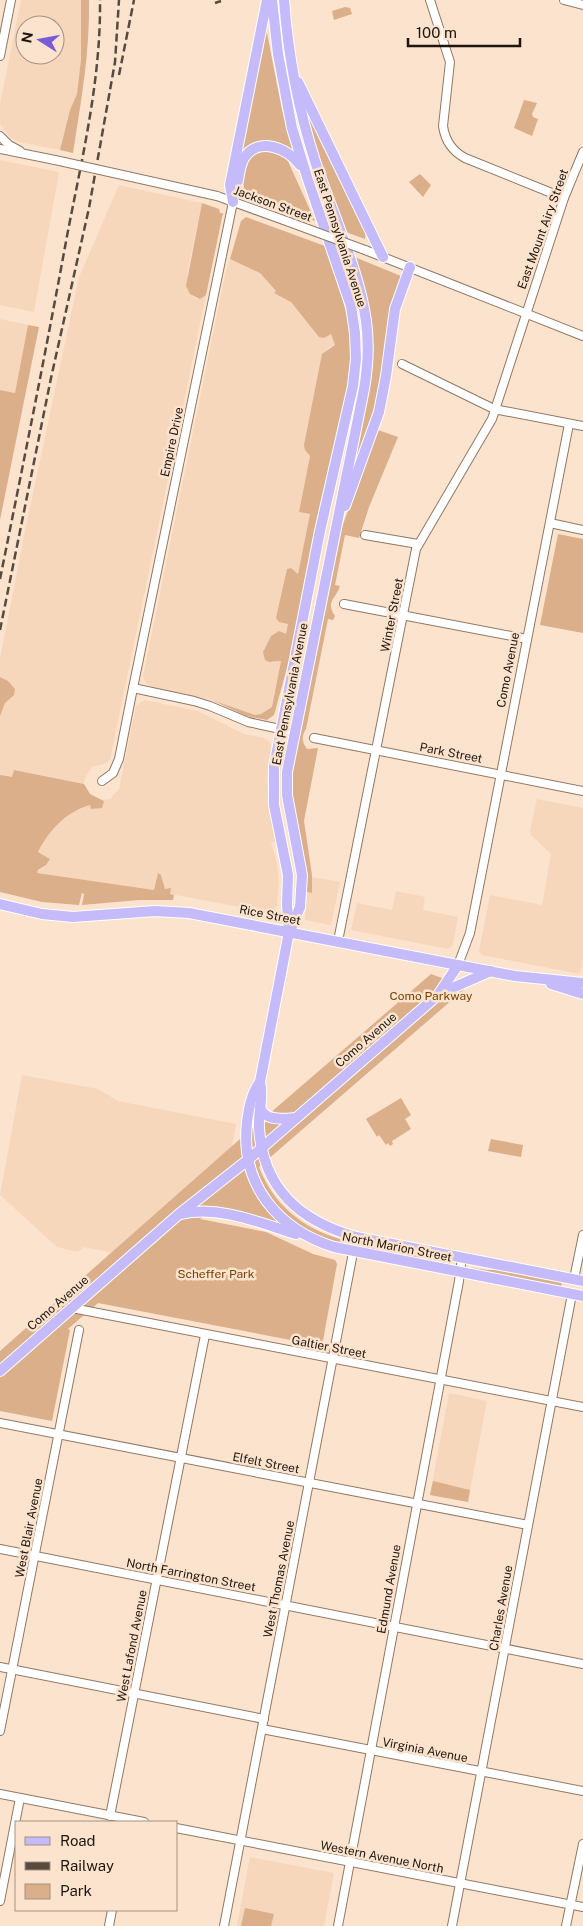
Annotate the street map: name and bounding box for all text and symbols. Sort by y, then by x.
north arrow [15,15,65,65]
scale bar [408,15,520,47]
text: 100 m [416,24,457,41]
text: N [18,31,36,44]
street label: East Pennsylvania Avenue [311,167,369,309]
street label: East Mount Airy Street [515,167,571,291]
street label: Jackson Street [232,183,314,225]
street label: Empire Drive [158,406,186,478]
street label: Winter Street [378,576,406,653]
street label: East Pennsylvania Avenue [269,621,311,766]
street label: Como Avenue [494,631,522,709]
street label: Park Street [418,740,484,766]
street label: Rice Street [238,902,302,928]
park label: Como Parkway [390,989,473,1003]
street label: Como Avenue [333,1010,400,1070]
street label: North Marion Street [341,1230,453,1265]
park label: Scheffer Park [177,1267,255,1281]
street label: Como Avenue [25,1273,92,1333]
street label: Galtier Street [291,1333,368,1361]
street label: Elfelt Street [231,1450,301,1476]
street label: West Blair Avenue [12,1477,46,1579]
street label: West Thomas Avenue [261,1519,297,1639]
street label: Edmund Avenue [374,1543,404,1635]
street label: North Farrington Street [125,1556,257,1594]
street label: Charles Avenue [487,1564,515,1652]
street label: West Lafond Avenue [114,1589,150,1703]
street label: Virginia Avenue [381,1735,469,1765]
legend [15,1821,178,1911]
text: Road [60,1832,96,1849]
street label: Western Avenue North [319,1838,445,1876]
text: Railway [60,1857,114,1874]
text: Park [60,1882,92,1899]

